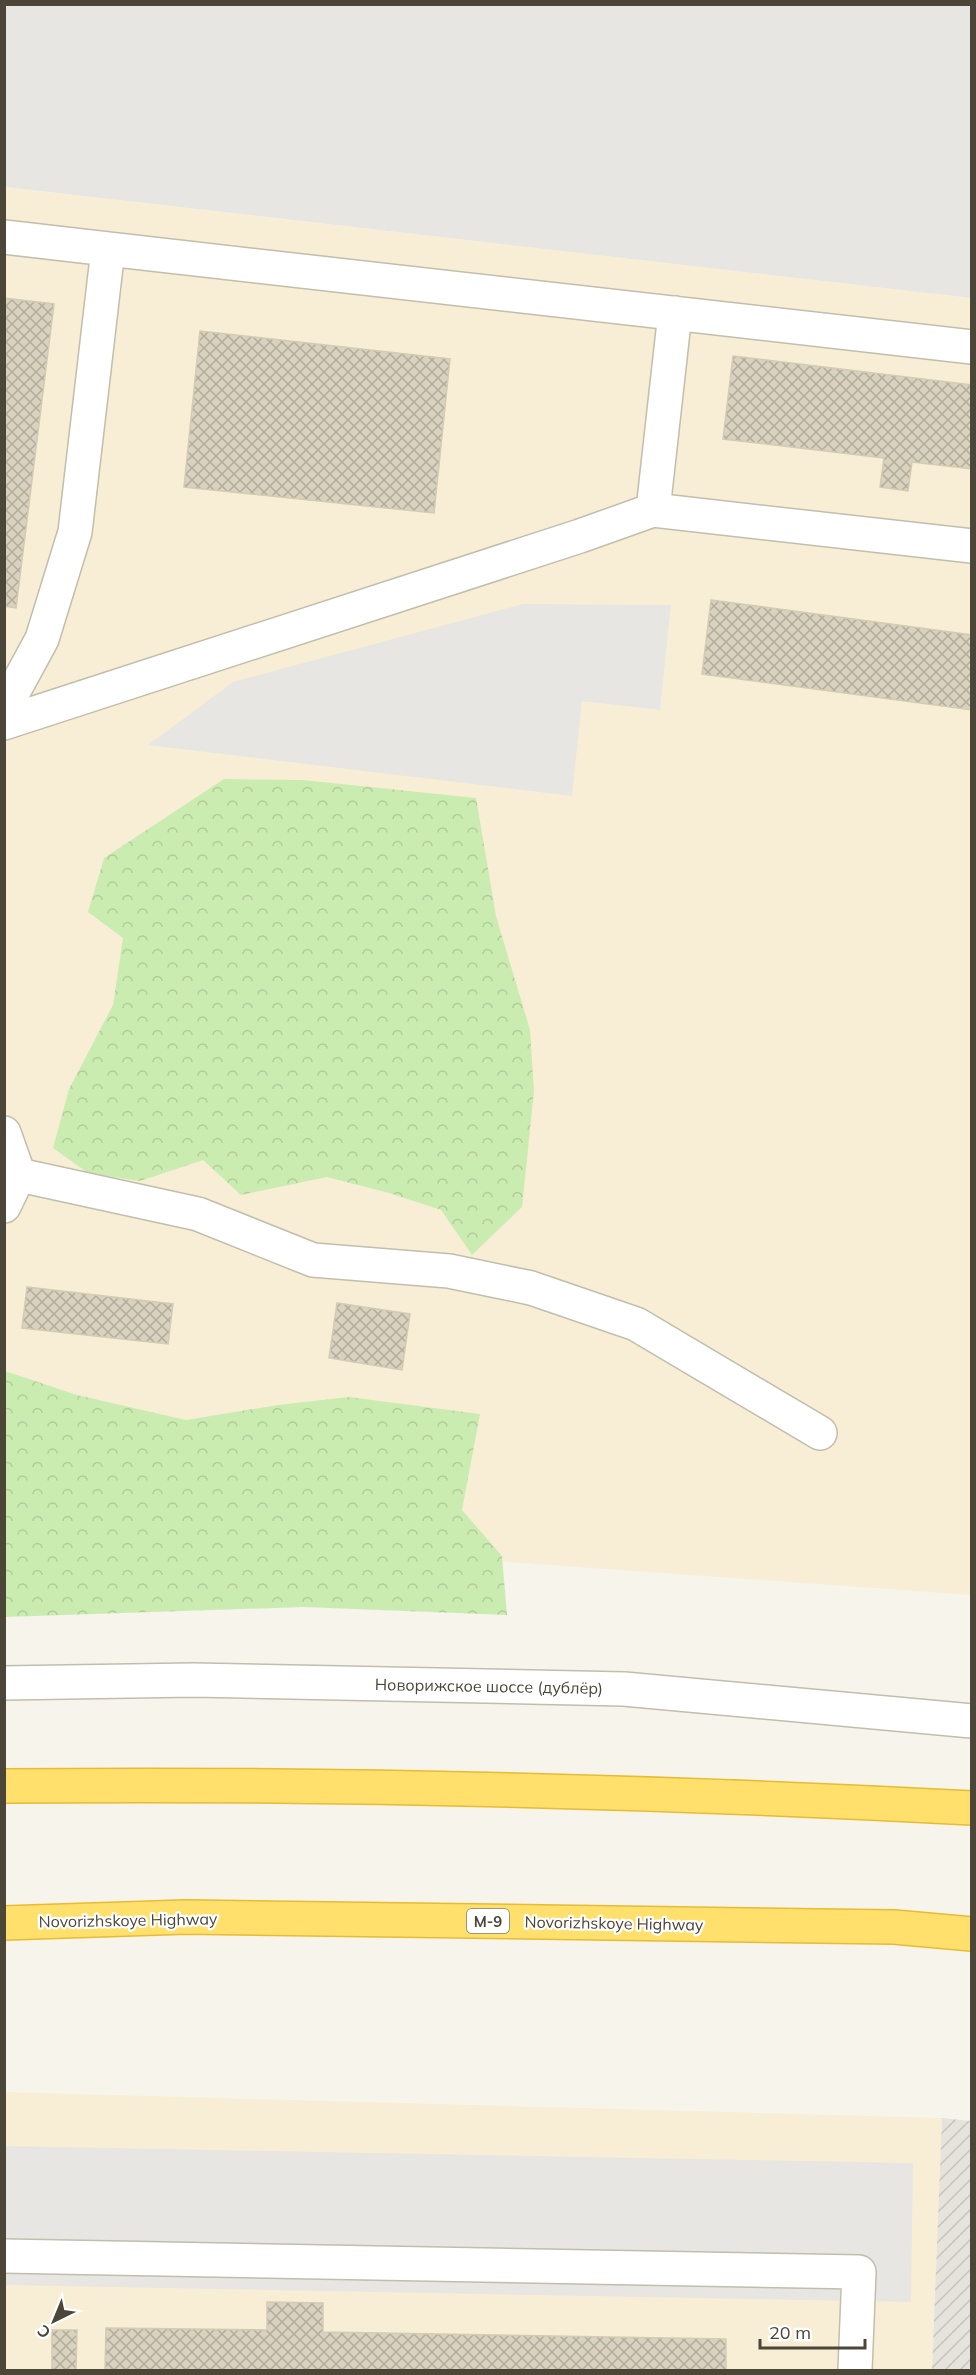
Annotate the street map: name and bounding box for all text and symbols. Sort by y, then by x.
street label: Новорижское шоссе (дублёр) [375,1674,603,1698]
street label: Novorizhskoye Highway [38,1908,218,1932]
road number: М-9 [467,1909,509,1933]
street label: Novorizhskoye Highway [524,1911,704,1935]
north arrow [24,2291,84,2351]
scale bar [760,2312,865,2350]
text: С [33,2321,55,2343]
text: 20 m [769,2321,811,2344]

